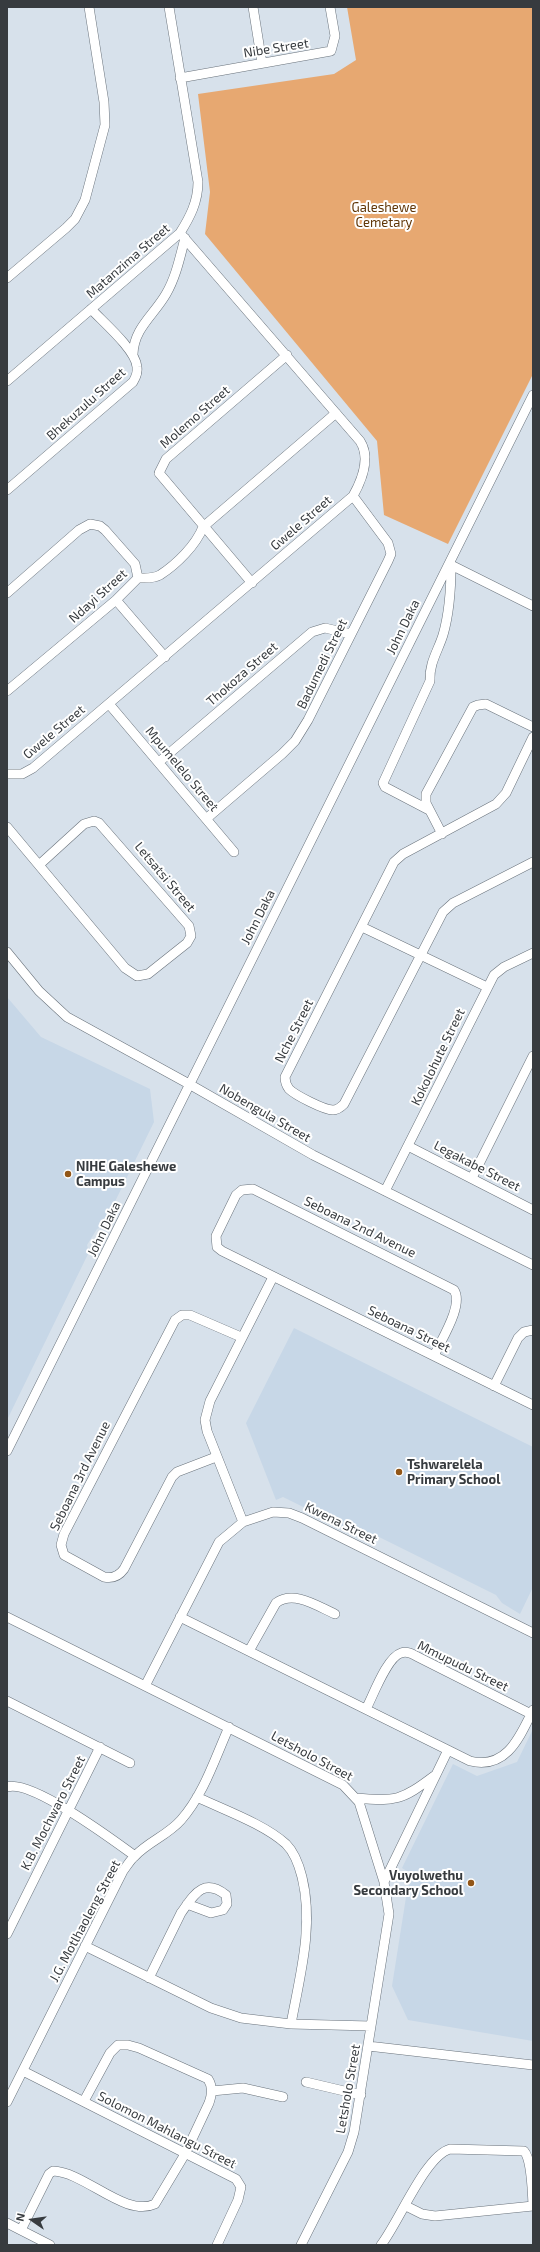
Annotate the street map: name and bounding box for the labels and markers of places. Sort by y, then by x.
place label: NIHE Galeshewe Campus [76,1159,176,1190]
marker: NIHE Galeshewe Campus [63,1169,73,1179]
place label: Tshwarelela Primary School [407,1457,500,1488]
marker: Tshwarelela Primary School [394,1467,404,1477]
place label: Vuyolwethu Secondary School [353,1868,463,1899]
marker: Vuyolwethu Secondary School [466,1878,476,1888]

